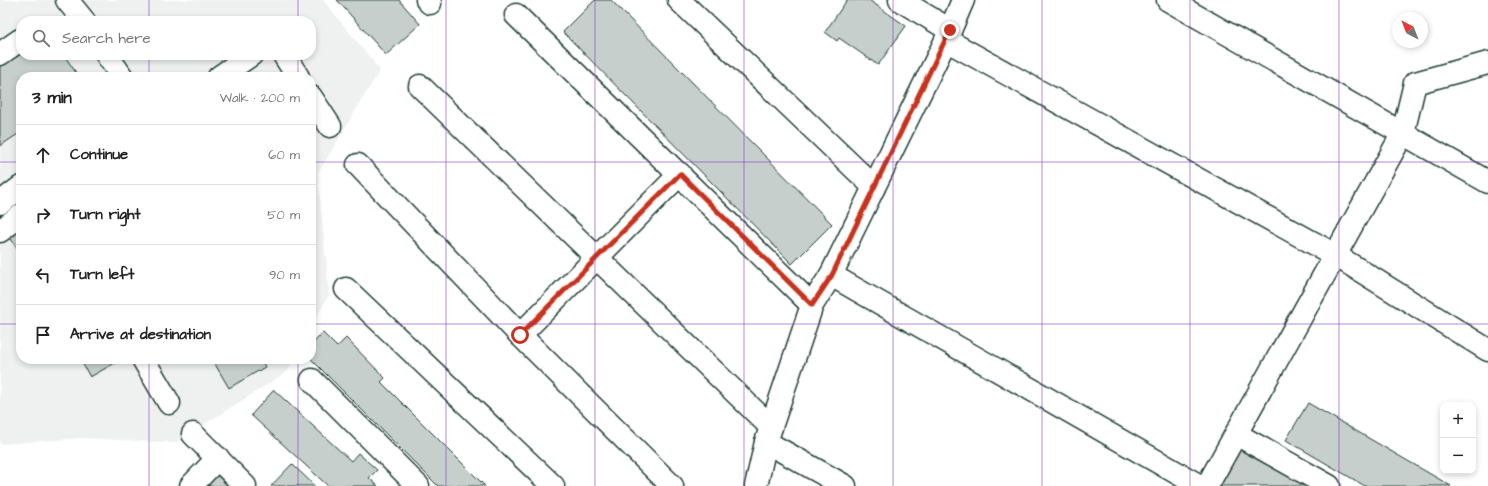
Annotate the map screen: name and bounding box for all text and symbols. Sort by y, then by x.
north arrow [1392,12,1428,48]
search box [16,16,316,60]
route end [941,21,959,39]
icon: search [30,27,52,49]
text: Search here [62,28,151,49]
text: 3 min [32,86,72,110]
text: Walk · 200 m [220,89,300,107]
icon: ahead [32,144,54,166]
text: Continue [70,144,128,165]
text: 60 m [268,146,300,164]
icon: right [32,204,54,226]
text: Turn right [70,204,141,225]
text: 50 m [267,206,300,224]
icon: left [32,264,54,286]
text: Turn left [70,264,134,285]
text: 90 m [269,266,300,284]
icon: arrive [32,324,54,346]
text: Arrive at destination [70,324,211,345]
route start [511,326,529,344]
map controls [1440,402,1476,474]
button: + [1440,402,1476,438]
button: − [1440,438,1476,474]

